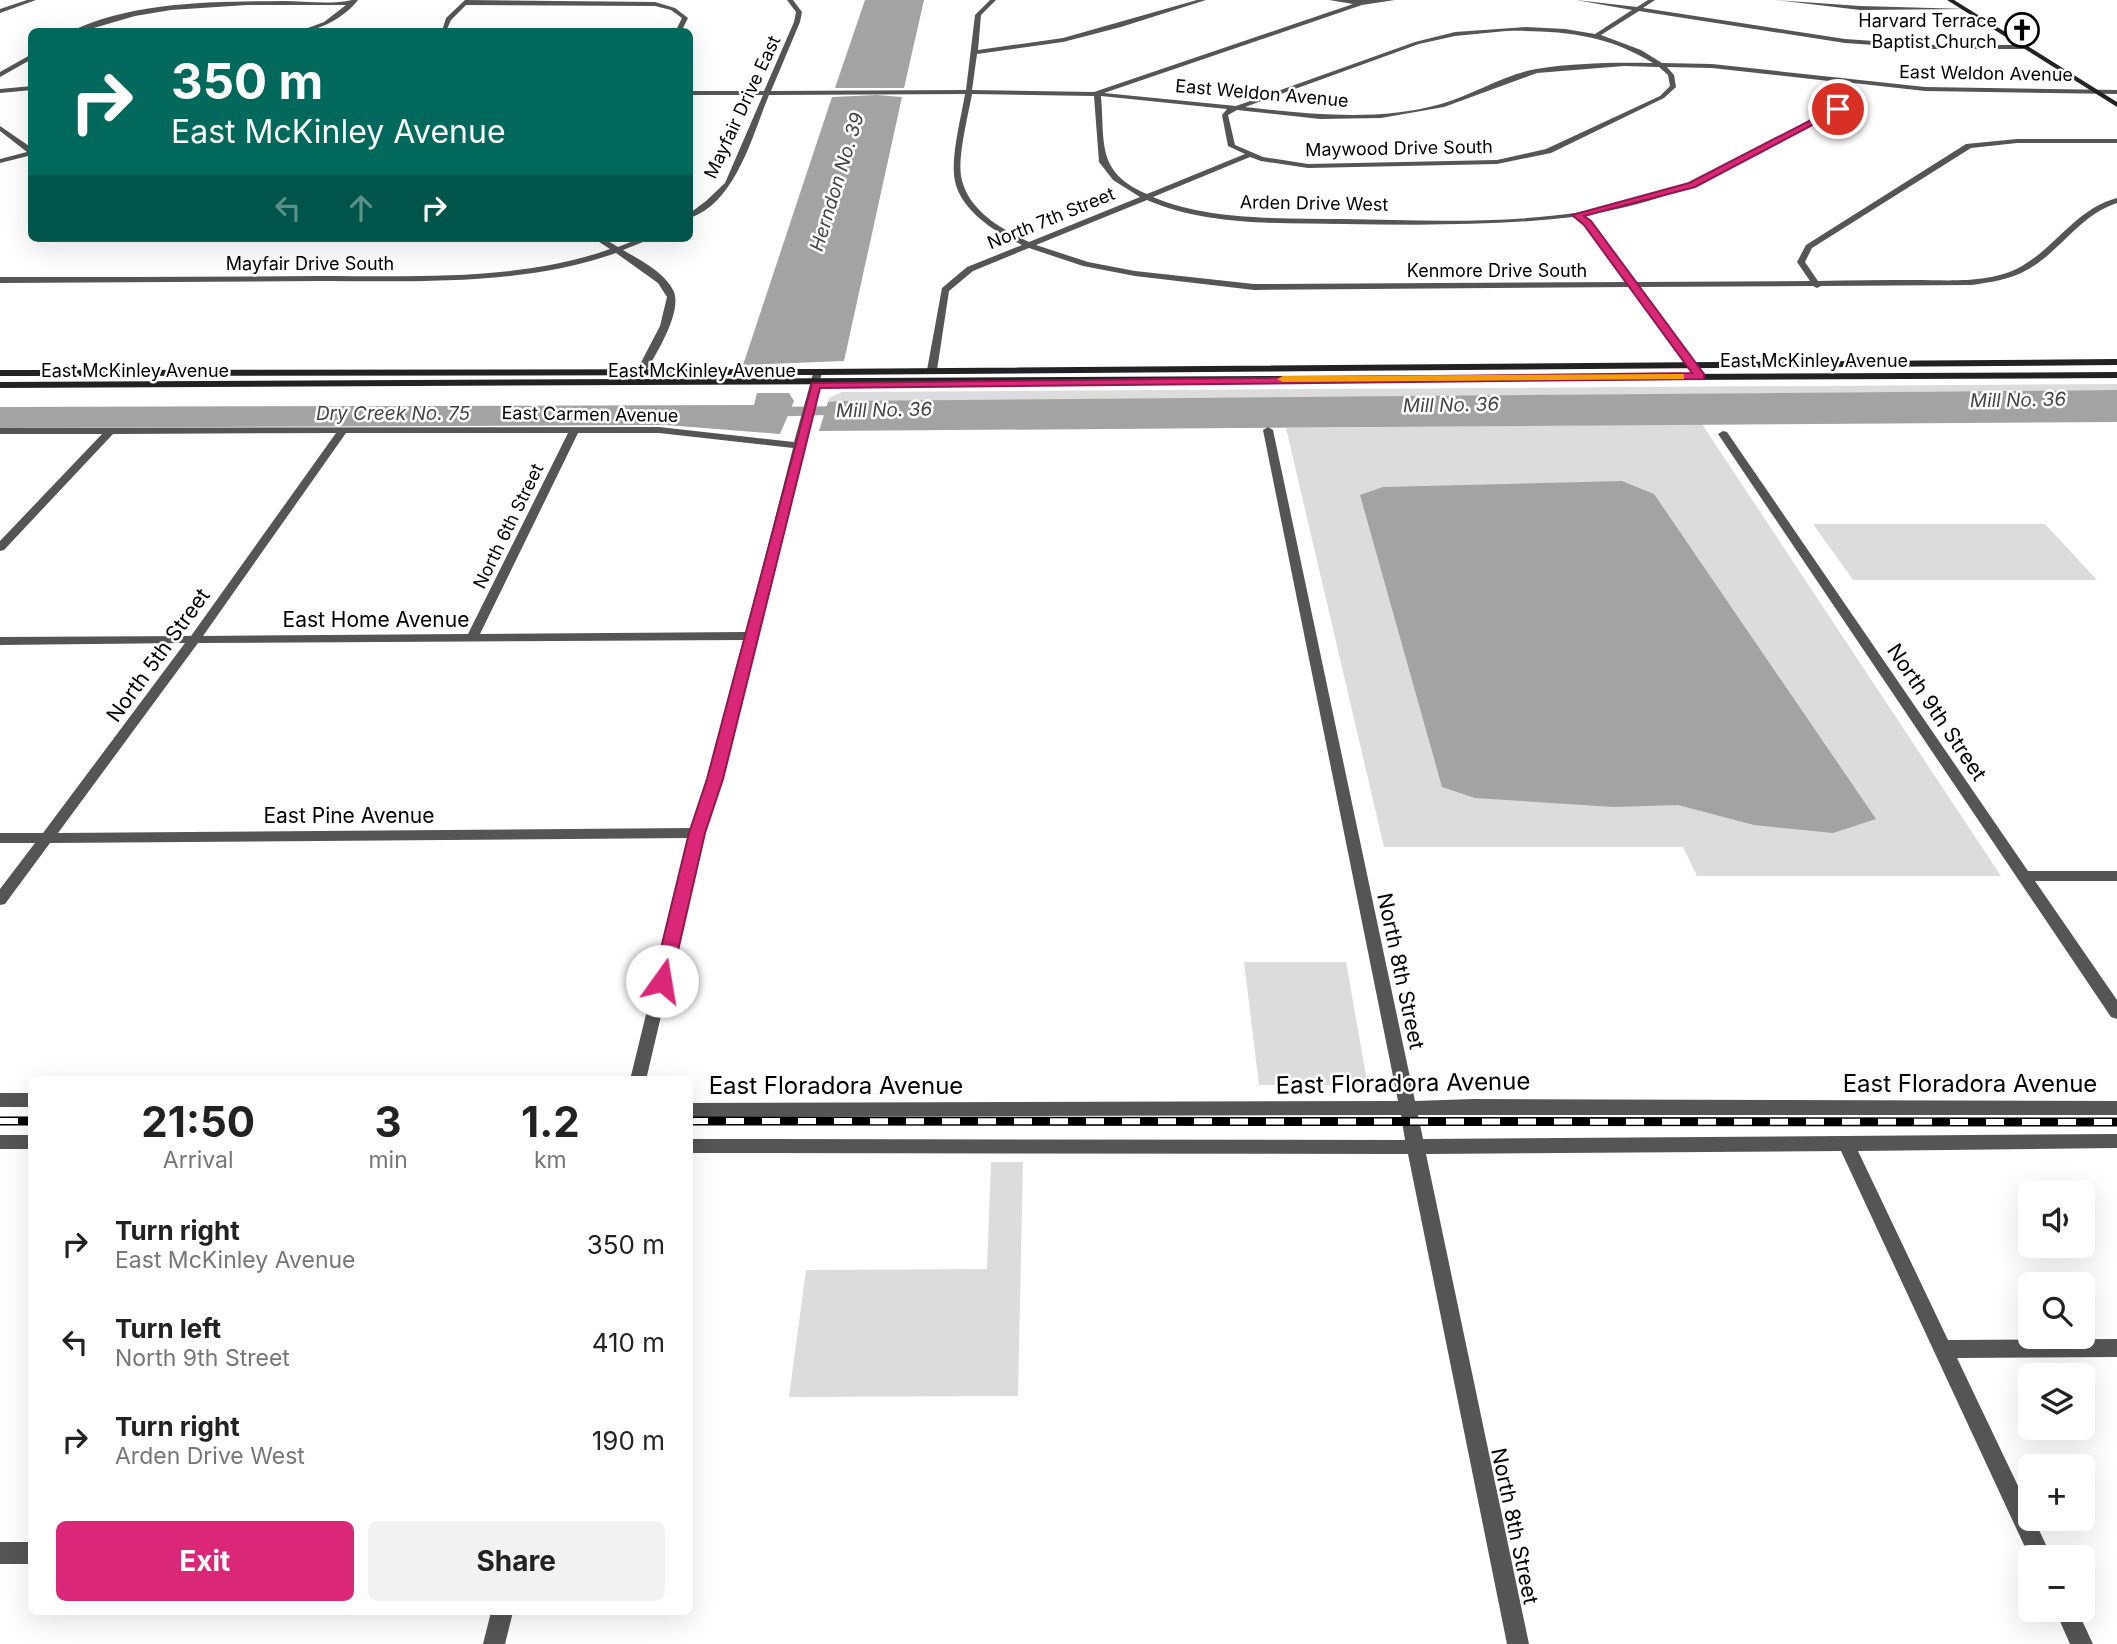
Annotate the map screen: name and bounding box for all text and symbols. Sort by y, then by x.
place label: Harvard Terrace Baptist Church [1858,10,1997,52]
church icon: Harvard Terrace Baptist Church [2003,11,2041,49]
street label: Mayfair Drive East [700,32,784,182]
text: 350 m [171,52,323,111]
icon: right [56,56,147,147]
street label: East Weldon Avenue [1899,61,2073,85]
street label: East Weldon Avenue [1175,75,1349,111]
pin [1808,79,1868,139]
icon: arrive [1819,90,1857,128]
water label: Herndon No. 39 [805,110,869,254]
text: East McKinley Avenue [171,112,506,151]
street label: Maywood Drive South [1305,136,1493,160]
street label: North 7th Street [984,183,1118,253]
icon: left [269,189,307,227]
icon: ahead [342,189,380,227]
icon: right [415,189,453,227]
street label: Arden Drive West [1240,191,1389,215]
street label: Mayfair Drive South [226,253,394,274]
street label: Kenmore Drive South [1407,260,1587,281]
street label: East McKinley Avenue [1720,350,1908,371]
street label: East McKinley Avenue [41,360,229,381]
street label: East McKinley Avenue [608,360,796,381]
water label: Mill No. 36 [1970,388,2067,412]
water label: Mill No. 36 [1403,393,1500,417]
water label: Mill No. 36 [836,398,933,422]
water label: Dry Creek No. 75 [316,402,471,425]
street label: East Carmen Avenue [501,402,679,426]
street label: North 6th Street [469,460,547,592]
street label: North 5th Street [101,583,215,727]
street label: East Home Avenue [283,607,469,632]
street label: North 9th Street [1882,639,1992,785]
street label: East Pine Avenue [263,803,435,828]
street label: North 8th Street [1372,890,1430,1052]
position arrow [625,944,699,1018]
street label: East Floradora Avenue [1275,1066,1531,1100]
street label: East Floradora Avenue [1843,1069,2097,1098]
street label: East Floradora Avenue [709,1071,963,1100]
text: 21:50 [141,1096,255,1147]
text: 3 [375,1096,402,1147]
text: 1.2 [521,1096,580,1147]
text: Arrival [163,1146,234,1174]
text: min [368,1146,408,1174]
text: km [534,1146,567,1174]
map controls [2018,1181,2095,1622]
button: sound [2018,1181,2095,1258]
text: Turn right [115,1215,240,1246]
icon: right [56,1225,94,1263]
text: 350 m [587,1229,665,1260]
text: East McKinley Avenue [115,1246,355,1274]
button: search [2018,1272,2095,1349]
text: Turn left [115,1313,221,1344]
icon: left [56,1323,94,1361]
text: 410 m [592,1327,665,1358]
text: North 9th Street [115,1344,290,1372]
button: layers [2018,1363,2095,1440]
text: Turn right [115,1411,240,1442]
icon: right [56,1421,94,1459]
text: 190 m [592,1425,665,1456]
text: Arden Drive West [115,1442,305,1470]
street label: North 8th Street [1486,1445,1544,1607]
button: + [2018,1454,2095,1531]
button: Exit [56,1521,354,1601]
button: Share [368,1521,665,1601]
button: − [2018,1545,2095,1622]

